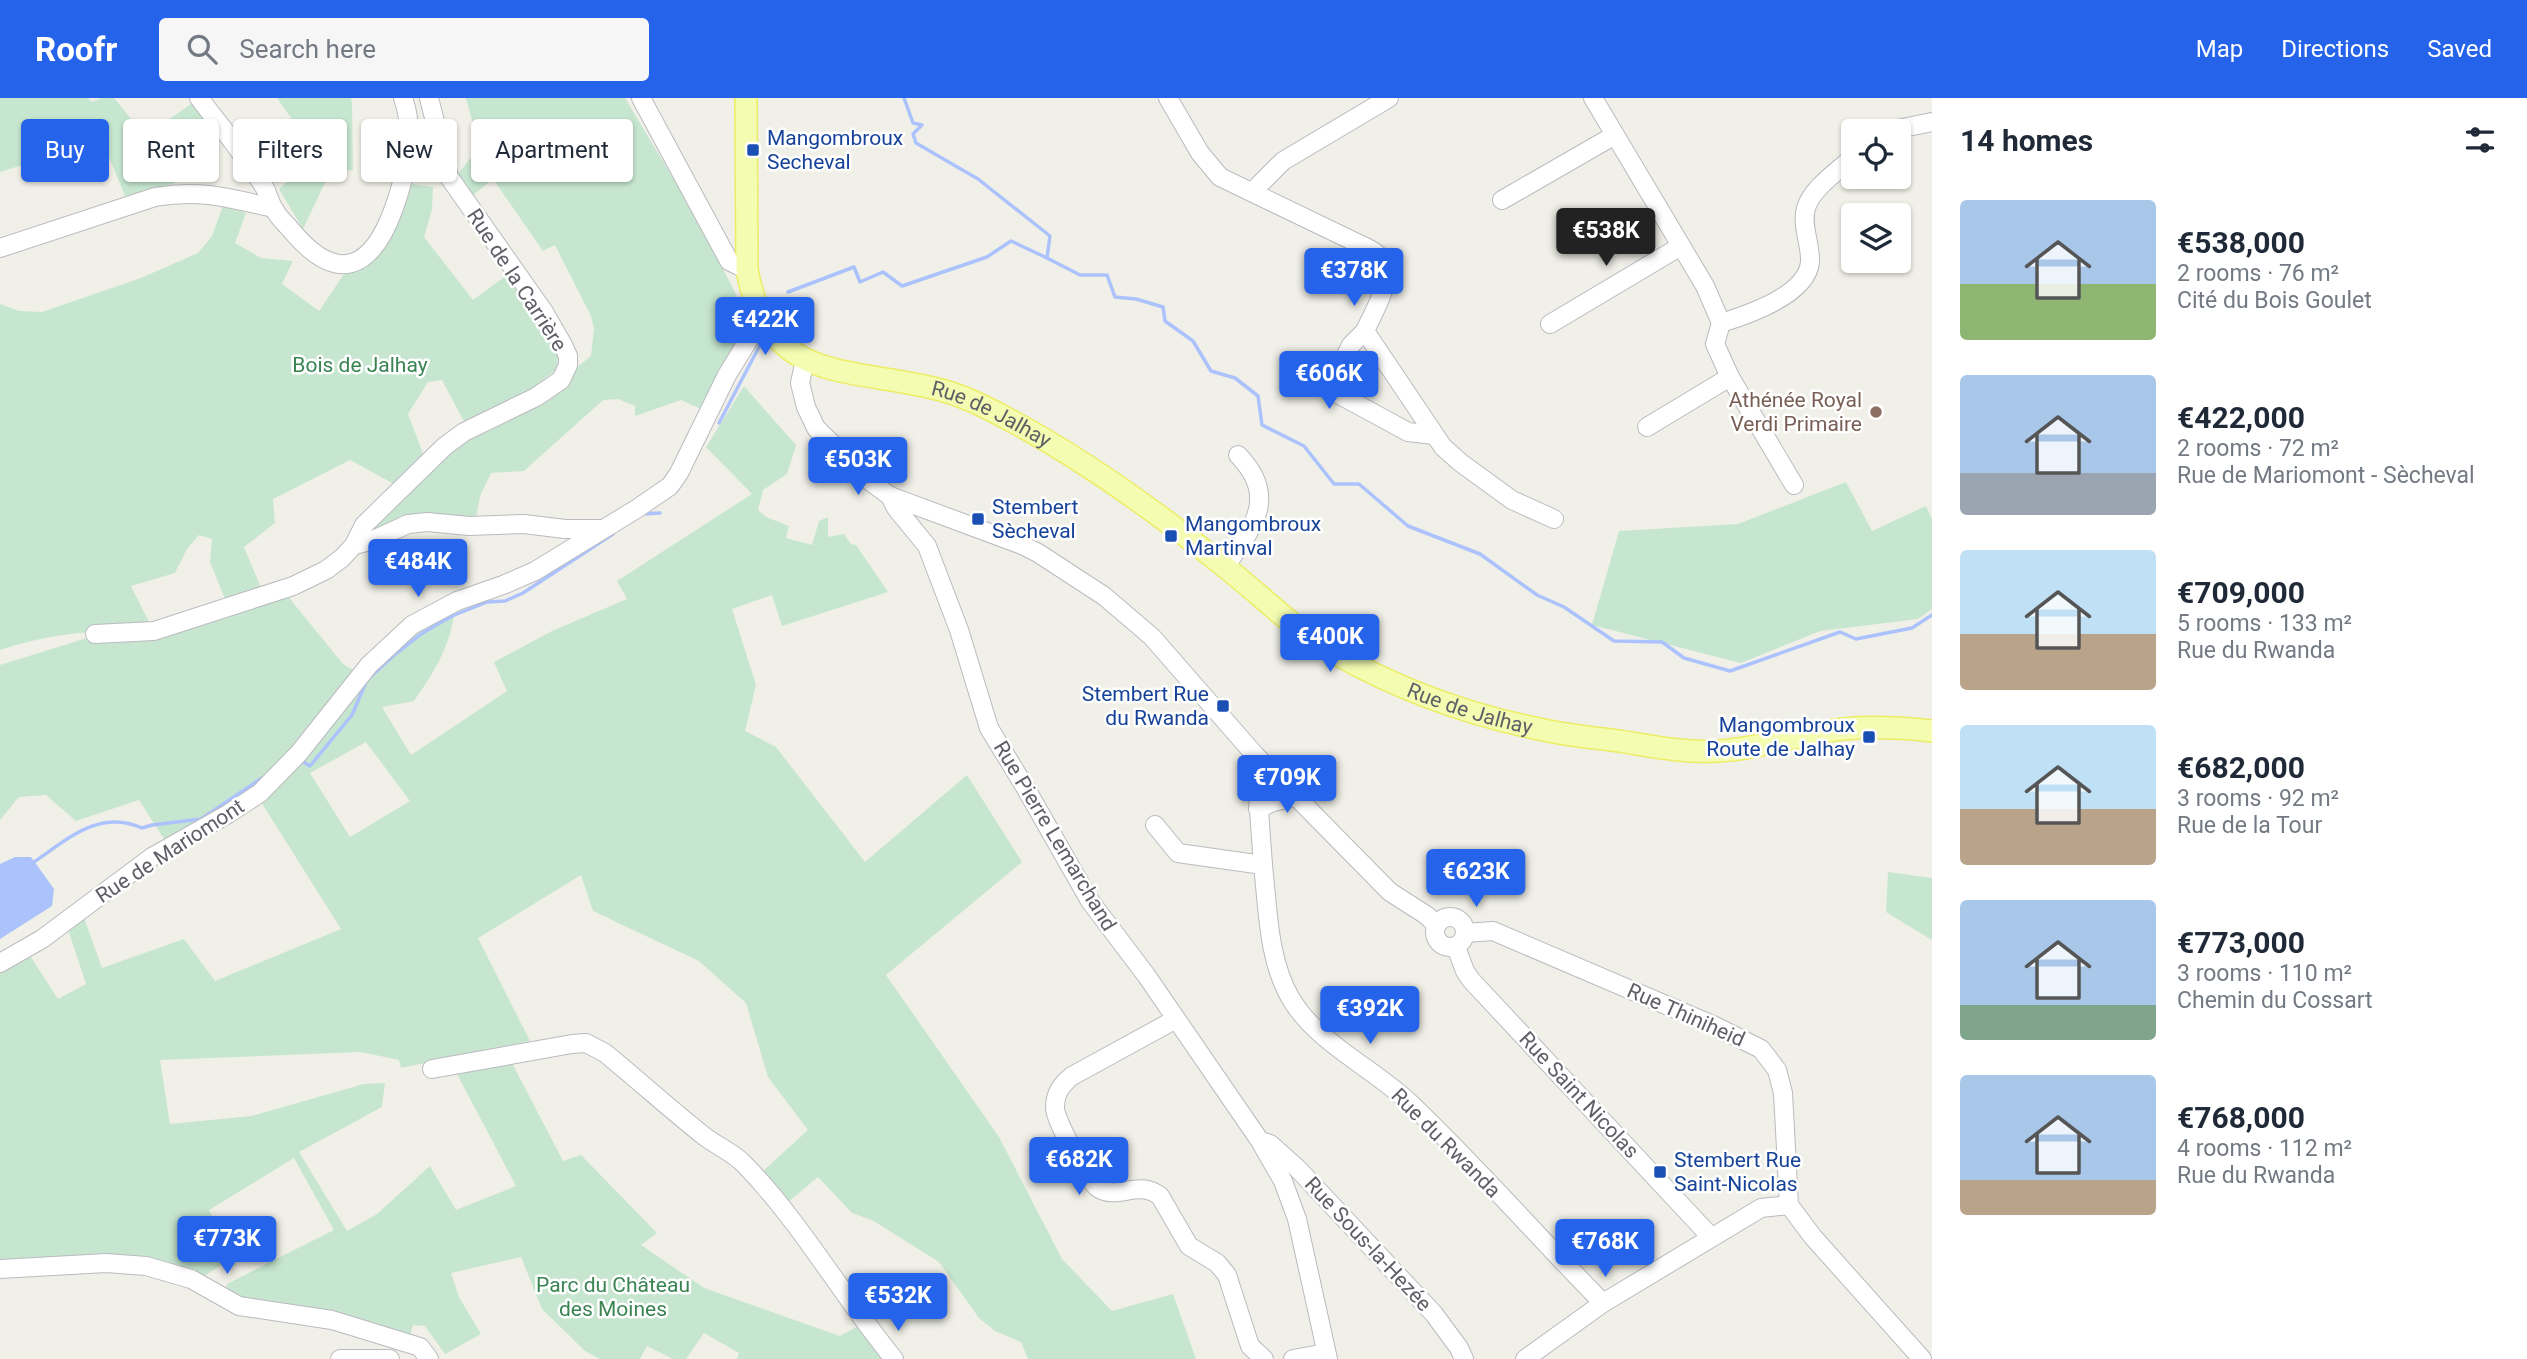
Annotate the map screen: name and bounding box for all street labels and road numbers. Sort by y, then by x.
street label: Rue de la Carrière [462,205,572,355]
street label: Rue de Jalhay [929,376,1055,453]
street label: Rue de Jalhay [1404,678,1535,739]
street label: Rue Pierre Lemarchand [989,737,1121,935]
street label: Rue de Mariomont [91,794,249,908]
street label: Rue Thiniheid [1624,978,1748,1052]
street label: Rue Saint Nicolas [1514,1027,1644,1163]
street label: Rue du Rwanda [1386,1083,1506,1203]
street label: Rue Sous-la-Hezée [1300,1172,1436,1316]

